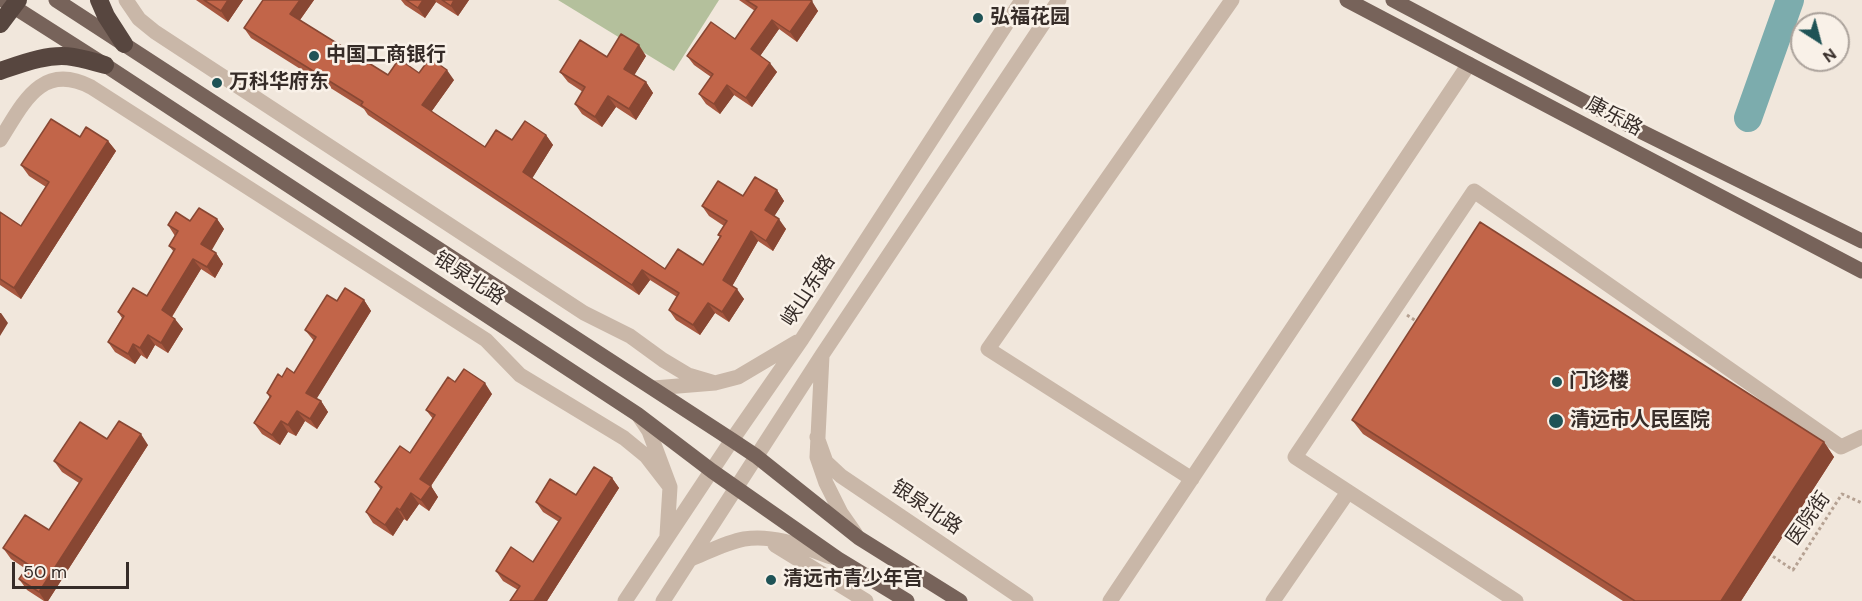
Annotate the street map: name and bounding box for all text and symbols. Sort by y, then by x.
place label: 弘福花园 [990,6,1070,30]
marker: 弘福花园 [971,11,985,25]
north arrow [1790,12,1850,72]
text: N [1819,43,1841,67]
place label: 中国工商银行 [326,44,446,68]
marker: 中国工商银行 [307,49,321,63]
place label: 万科华府东 [229,71,329,95]
marker: 万科华府东 [210,76,224,90]
street label: 康乐路 [1582,92,1646,142]
street label: 银泉北路 [429,247,509,311]
street label: 峡山东路 [777,251,841,331]
place label: 门诊楼 [1569,370,1629,394]
marker: 门诊楼 [1550,375,1564,389]
place label: 清远市人民医院 [1570,409,1710,433]
marker: 清远市人民医院 [1547,412,1565,430]
street label: 银泉北路 [886,476,966,540]
street label: 医院街 [1782,488,1836,550]
scale bar [15,550,132,588]
text: 50 m [23,560,67,584]
place label: 清远市青少年宫 [783,568,923,592]
marker: 清远市青少年宫 [764,573,778,587]

